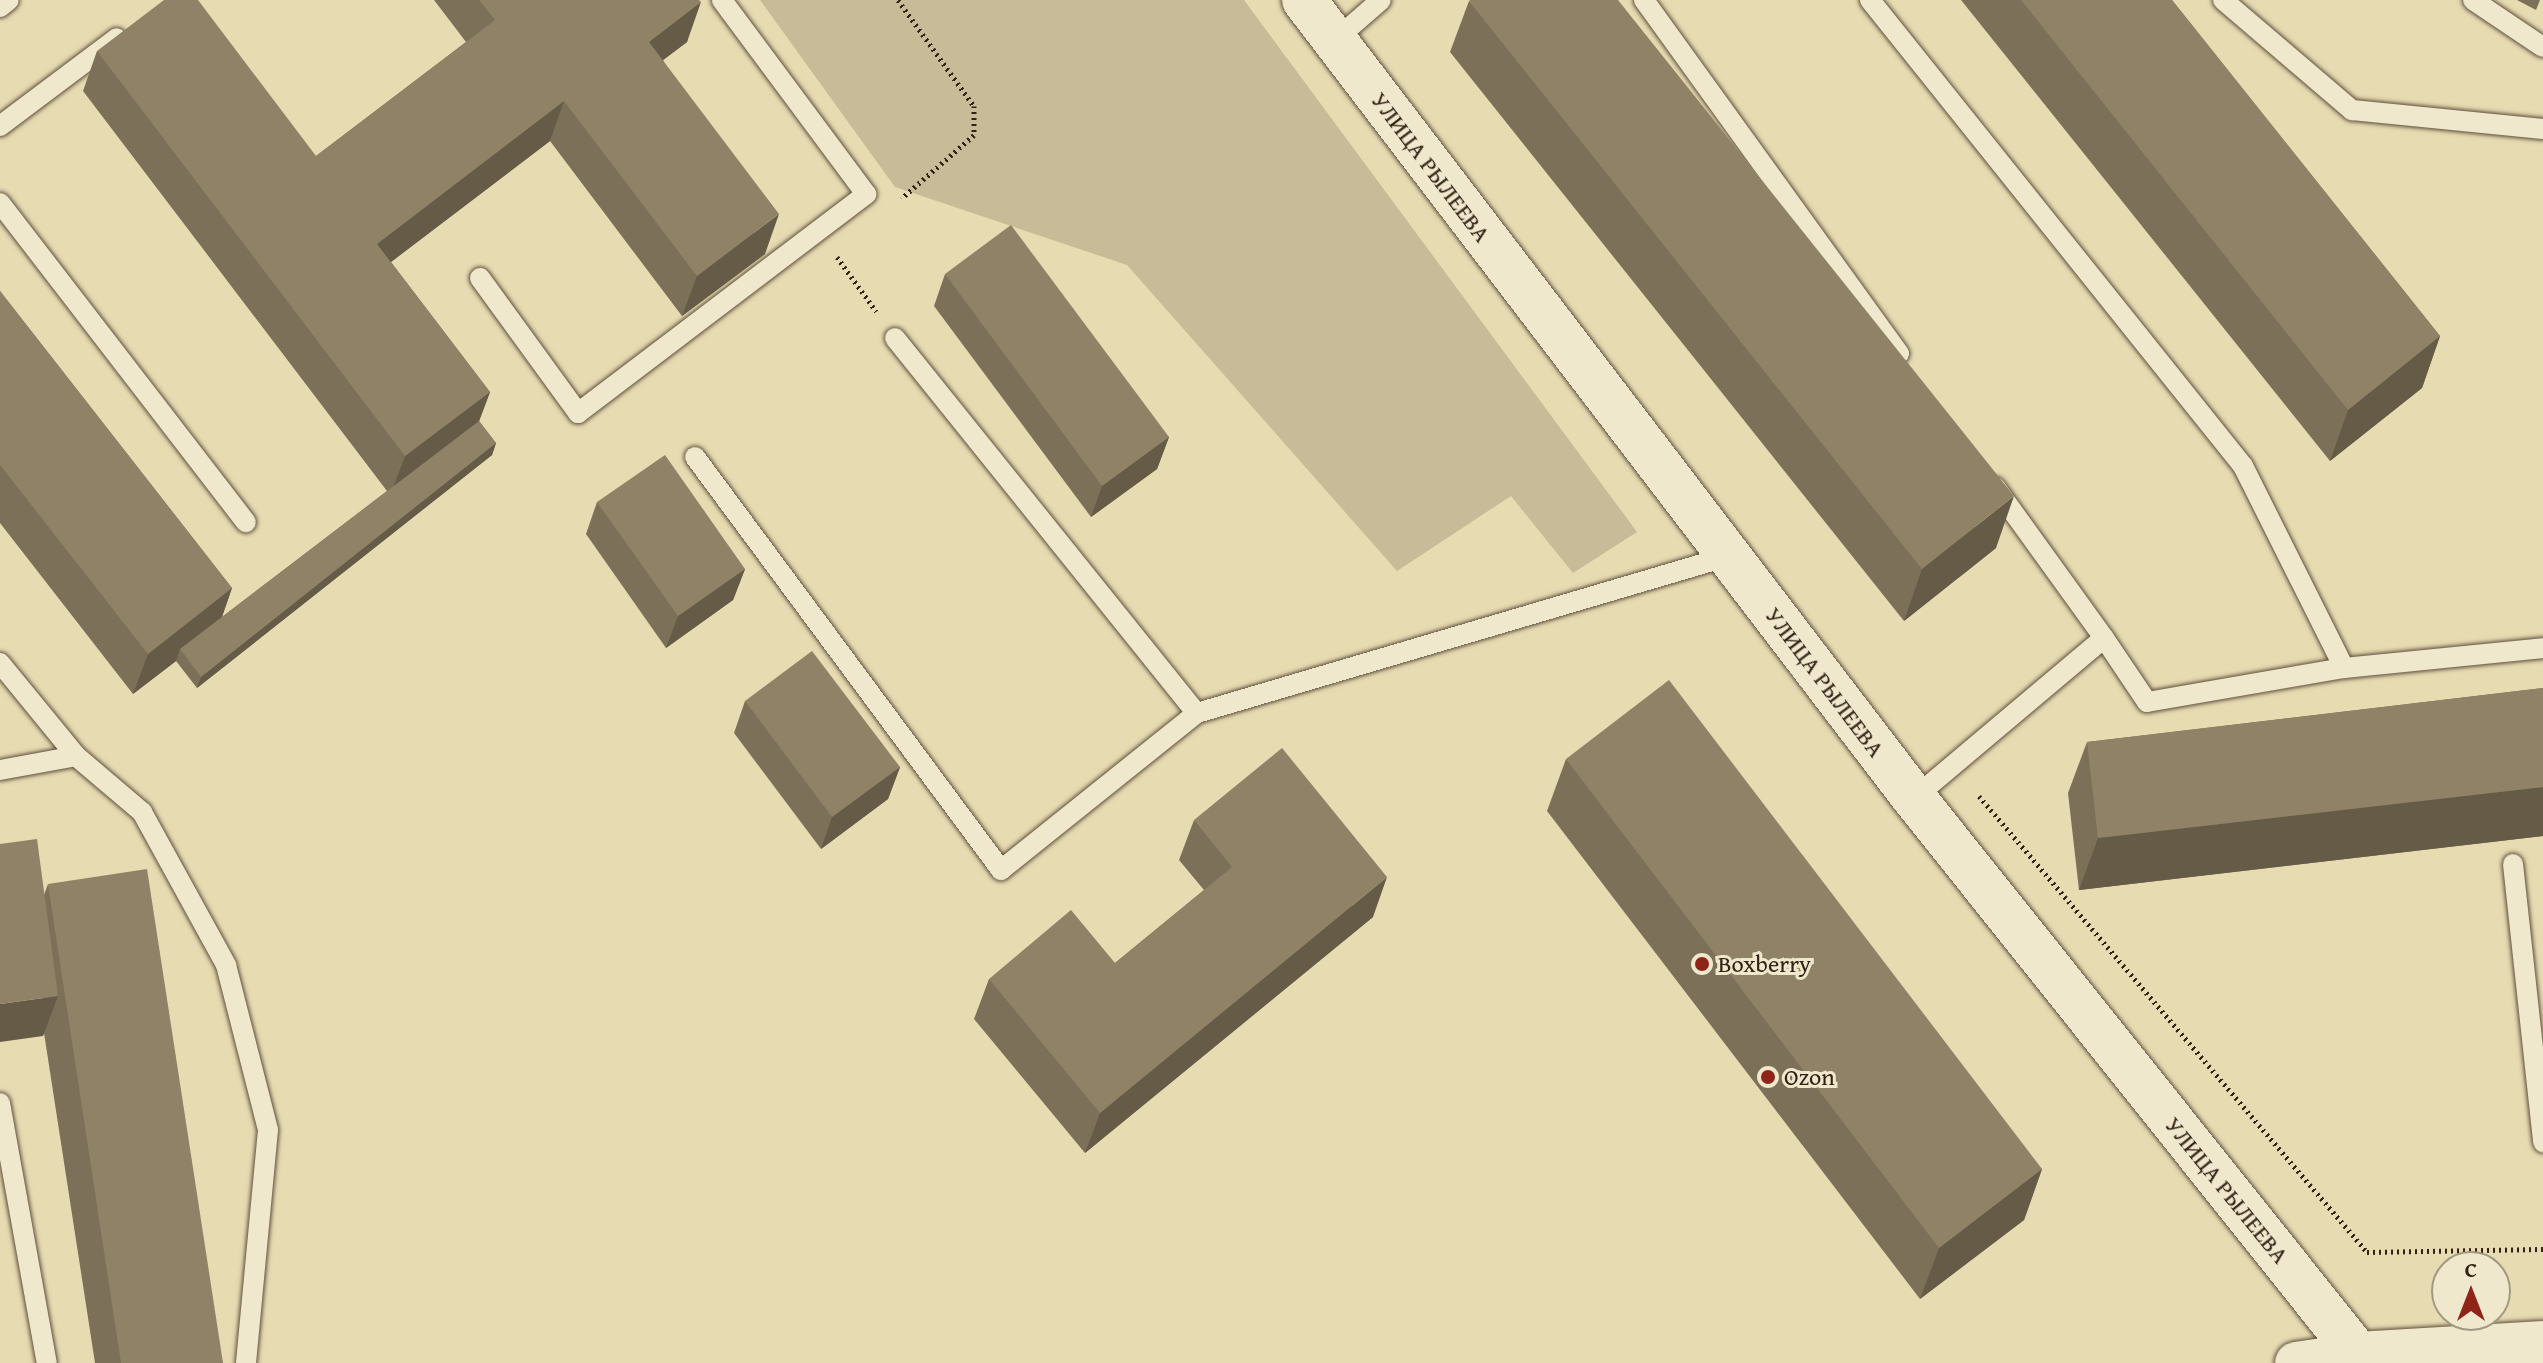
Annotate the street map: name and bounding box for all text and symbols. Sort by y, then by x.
street label: УЛИЦА РЫЛЕЕВА [1365,86,1497,248]
street label: УЛИЦА РЫЛЕЕВА [1759,601,1891,763]
place label: Boxberry [1718,950,1811,978]
marker: Boxberry [1693,955,1711,973]
place label: Ozon [1784,1063,1835,1091]
marker: Ozon [1759,1068,1777,1086]
street label: УЛИЦА РЫЛЕЕВА [2159,1111,2295,1269]
north arrow [2431,1251,2511,1331]
text: С [2465,1253,2477,1285]

